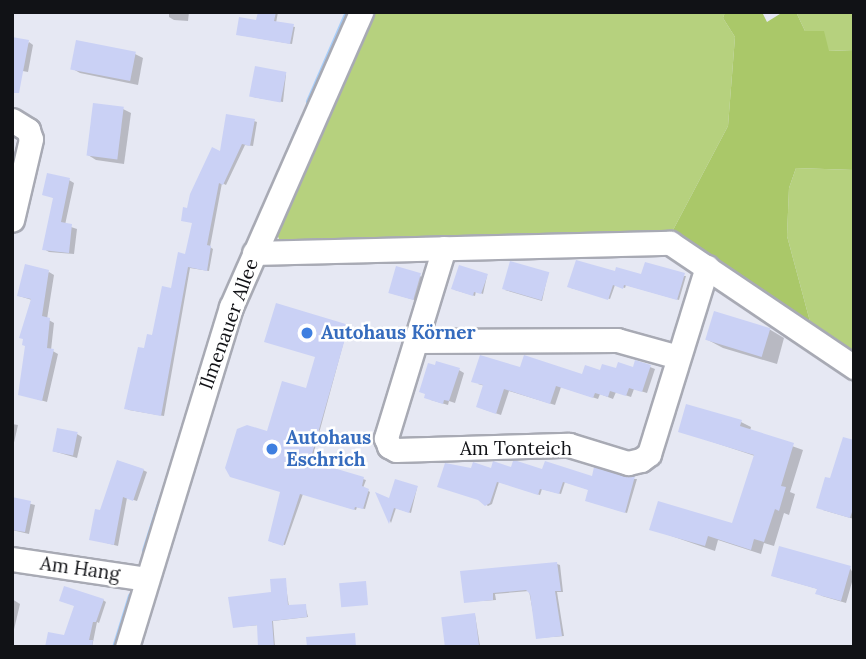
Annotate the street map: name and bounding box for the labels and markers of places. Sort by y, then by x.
place label: Autohaus Körner [321,322,476,344]
marker: Autohaus Körner [299,325,315,341]
place label: Autohaus Eschrich [286,427,371,471]
marker: Autohaus Eschrich [264,441,280,457]

